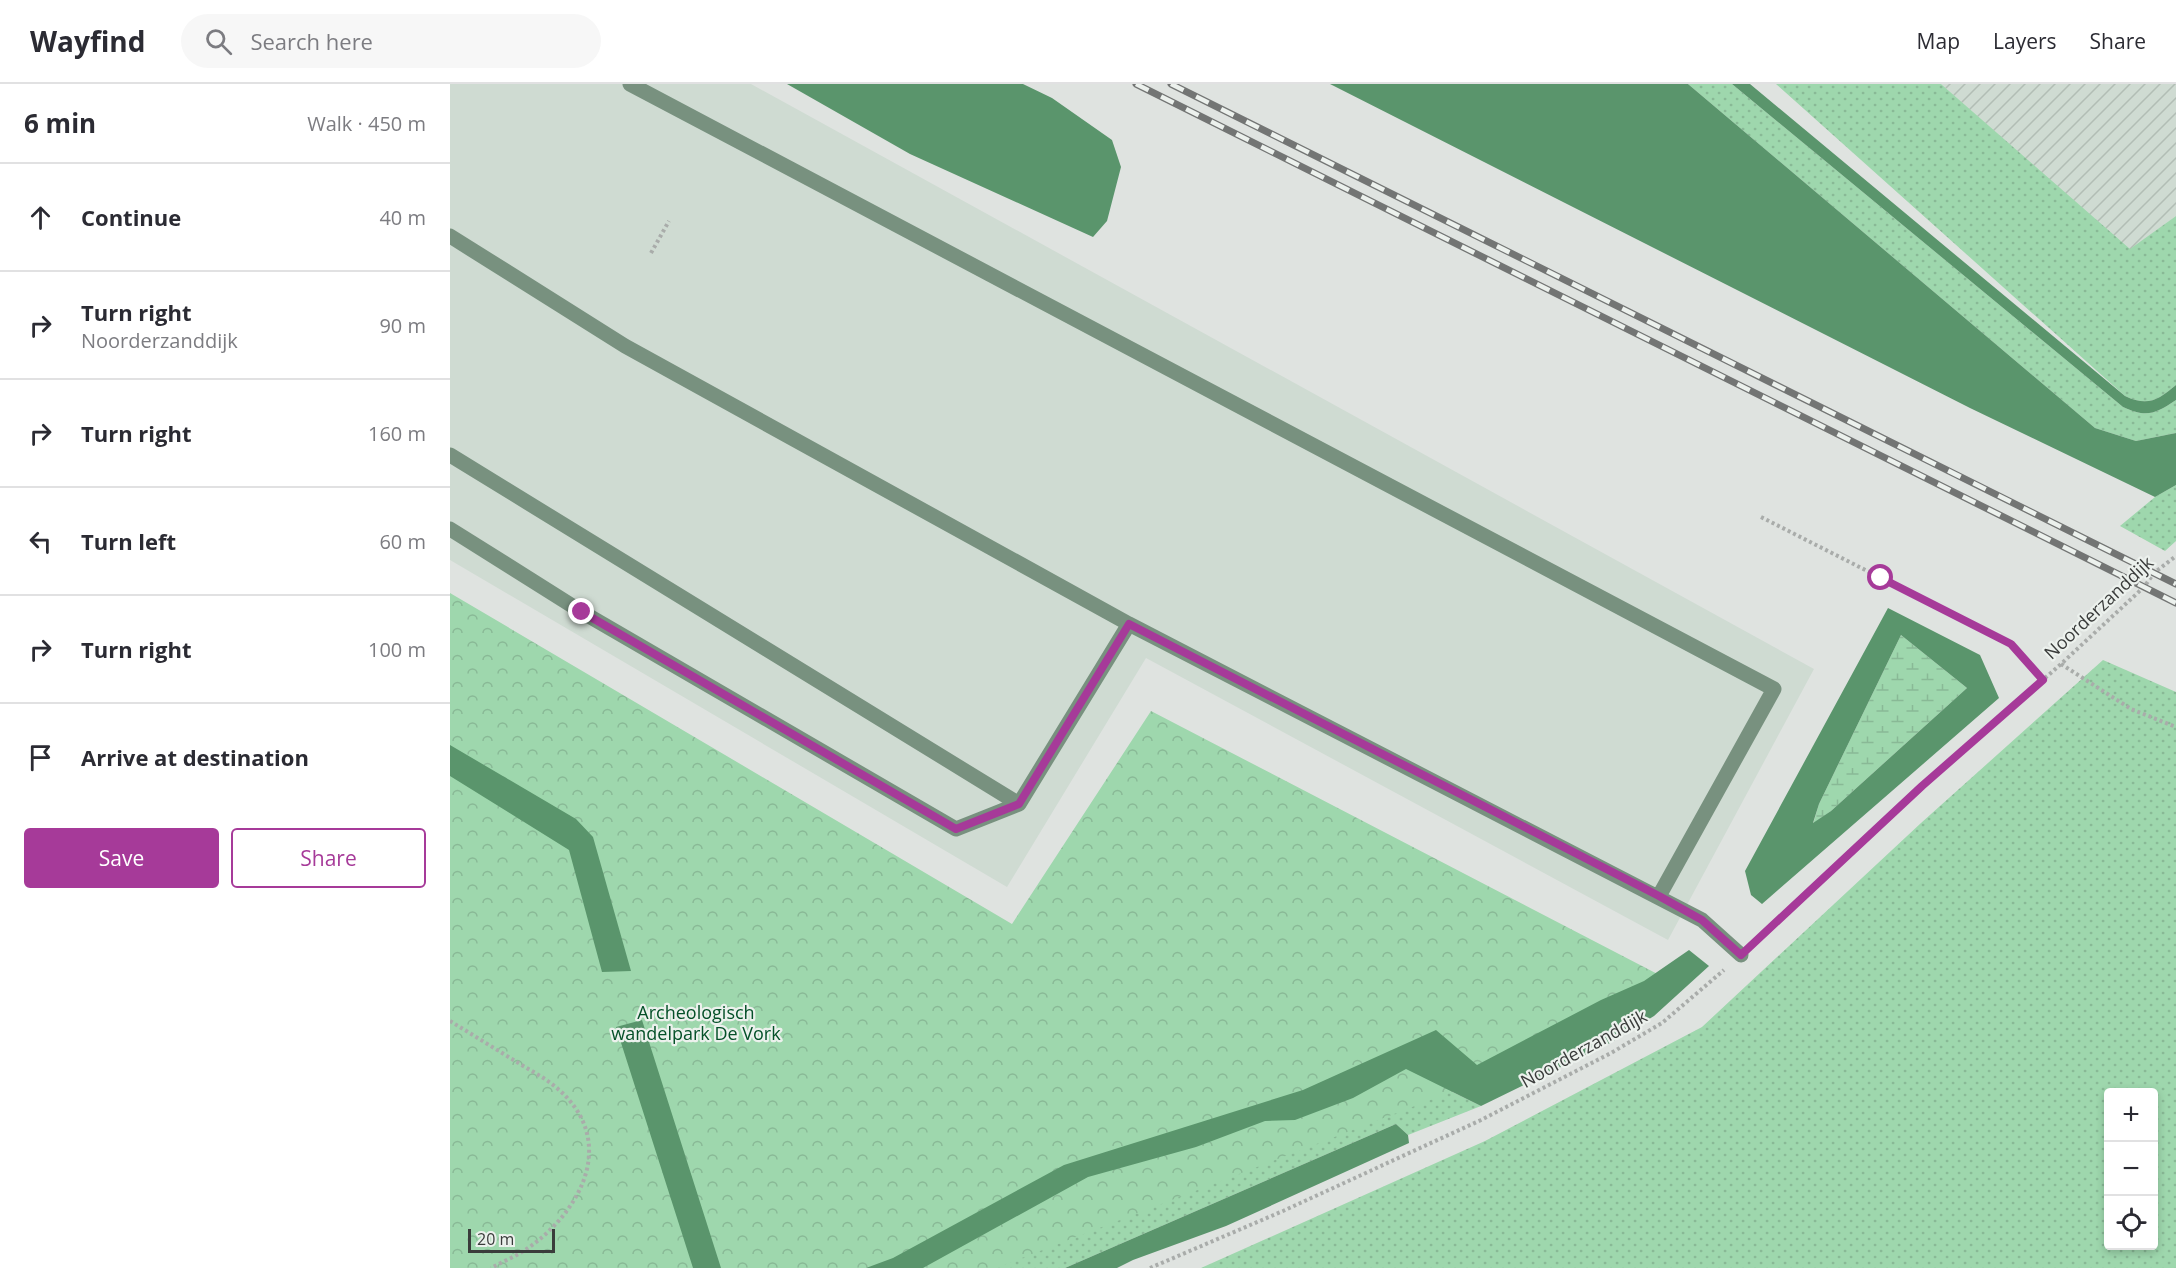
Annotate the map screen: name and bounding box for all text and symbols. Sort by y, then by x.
search box [181,14,601,68]
text: Wayfind [30,22,145,60]
icon: search [202,25,235,58]
text: Search here [250,26,373,56]
text: Map [1917,27,1960,55]
text: Layers [1993,27,2057,55]
text: Share [2090,27,2146,55]
text: 6 min [24,105,96,141]
text: Walk · 450 m [307,110,426,137]
icon: ahead [24,201,57,234]
text: Continue [81,202,181,232]
text: 40 m [379,204,426,231]
text: Turn right [81,297,192,327]
icon: right [24,309,57,342]
text: 90 m [379,312,426,339]
text: Noorderzanddijk [81,327,238,354]
icon: right [24,417,57,450]
text: Turn right [81,418,192,448]
text: 160 m [368,420,426,447]
icon: left [24,525,57,558]
text: Turn left [81,526,176,556]
text: 60 m [379,528,426,555]
street label: Noorderzanddijk [2039,550,2158,664]
route start [1867,564,1893,590]
route end [568,598,594,624]
icon: right [24,633,57,666]
text: Turn right [81,634,192,664]
text: 100 m [368,636,426,663]
icon: arrive [24,741,57,774]
text: Arrive at destination [81,742,309,772]
button: Save [24,828,219,888]
button: Share [231,828,426,888]
park label: Archeologisch wandelpark De Vork [611,1000,781,1045]
street label: Noorderzanddijk [1516,1003,1652,1093]
map controls [2104,1088,2158,1250]
button: + [2104,1088,2158,1142]
button: − [2104,1142,2158,1196]
button: locate [2104,1196,2158,1250]
scale bar [468,1226,555,1254]
text: 20 m [477,1228,514,1250]

